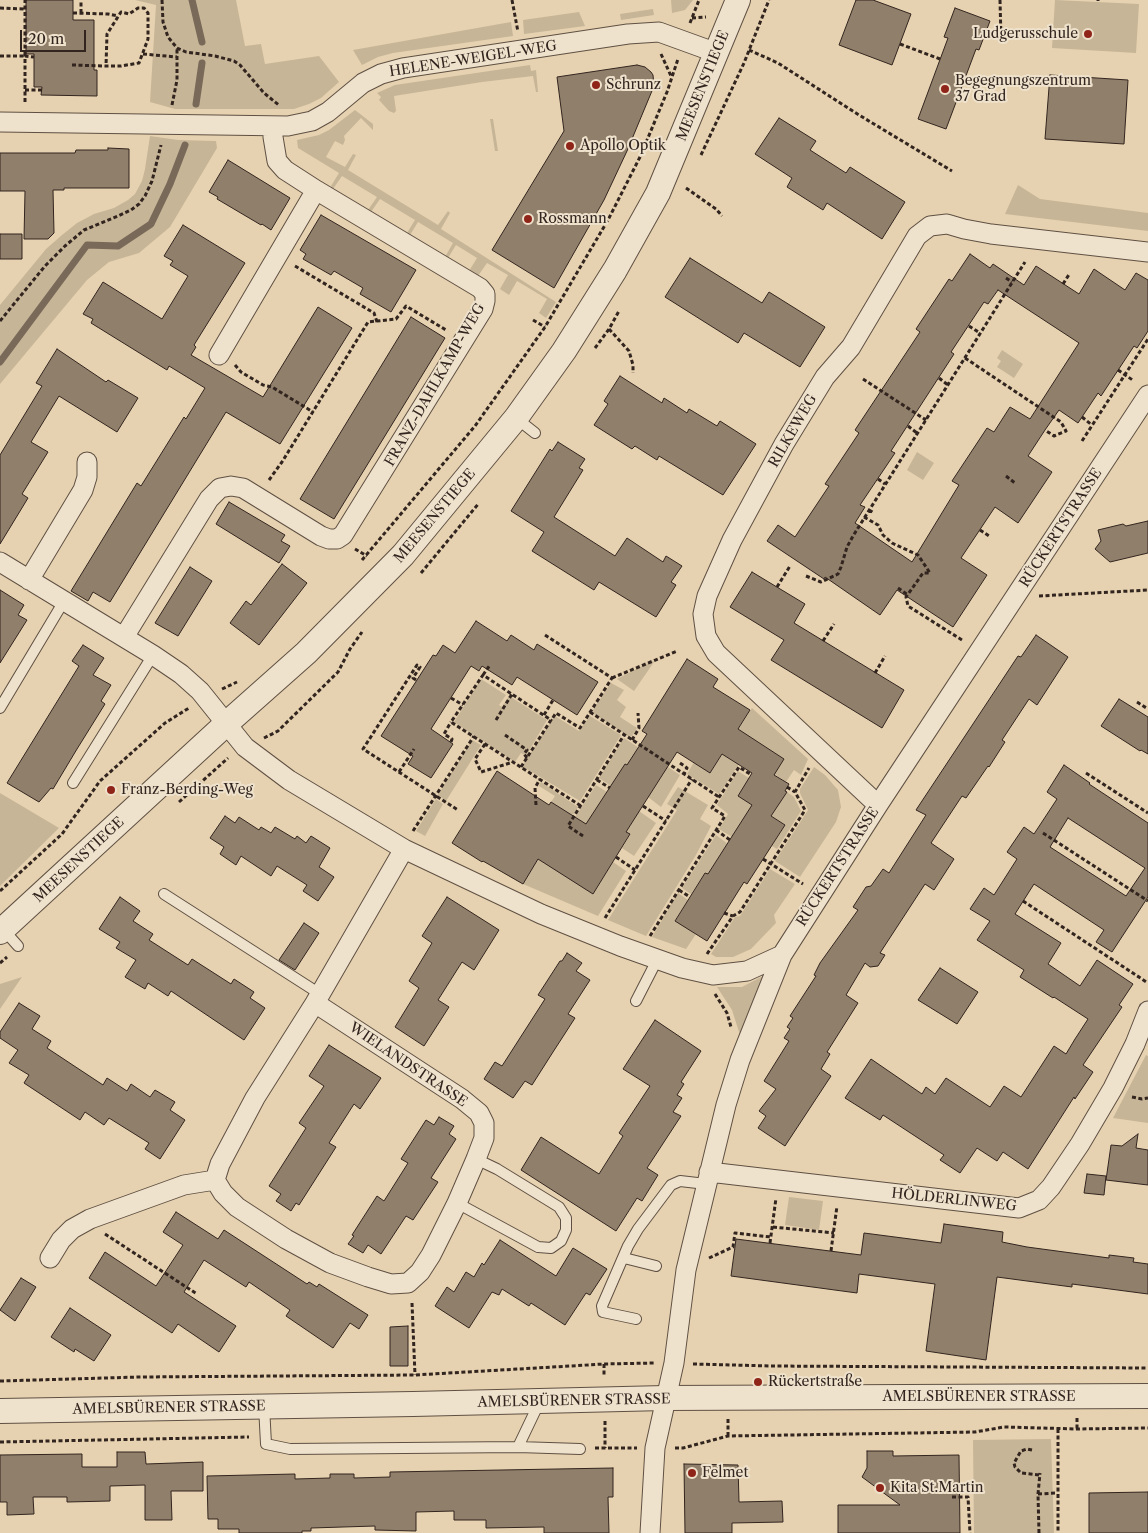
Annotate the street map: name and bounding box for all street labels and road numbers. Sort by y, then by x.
street label: MEESENSTIEGE [673,28,733,144]
street label: HELENE-WEIGEL-WEG [388,37,558,81]
street label: FRANZ-DAHLKAMP-WEG [381,301,489,469]
street label: RILKEWEG [765,392,821,470]
street label: MEESENSTIEGE [391,465,479,567]
street label: RÜCKERTSTRASSE [1016,465,1106,591]
street label: RÜCKERTSTRASSE [793,804,883,930]
street label: MEESENSTIEGE [30,814,128,906]
street label: WIELANDSTRASSE [346,1019,470,1111]
street label: HÖLDERLINWEG [891,1185,1017,1215]
street label: AMELSBÜRENER STRASSE [882,1389,1076,1405]
street label: AMELSBÜRENER STRASSE [477,1391,671,1411]
street label: AMELSBÜRENER STRASSE [72,1398,266,1418]

